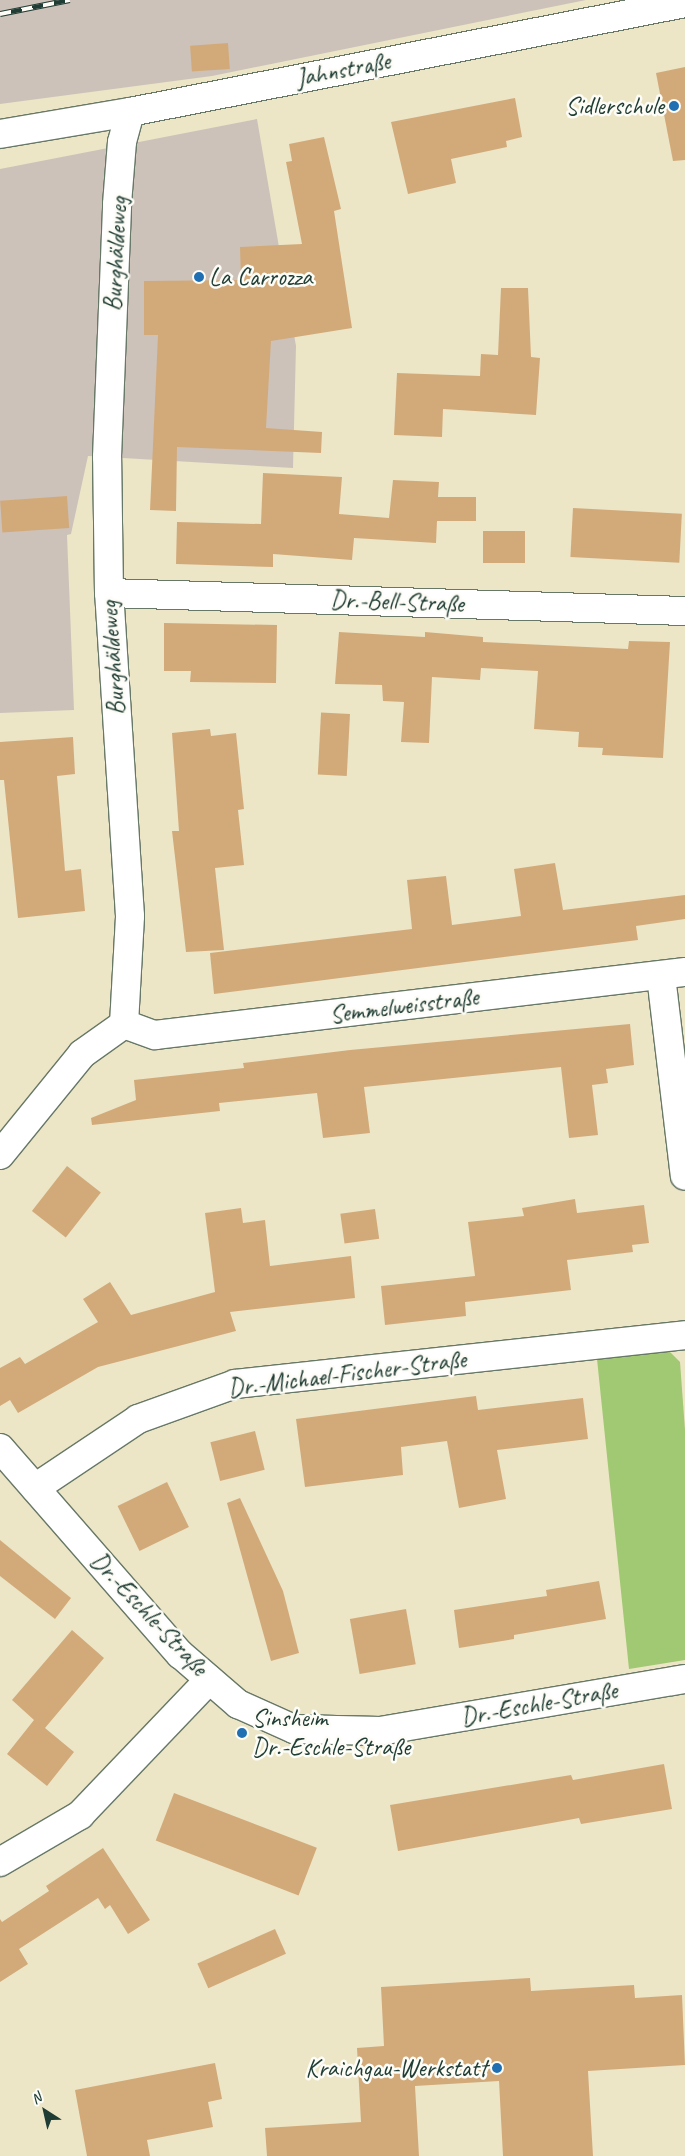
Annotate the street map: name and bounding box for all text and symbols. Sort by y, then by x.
street label: Jahnstraße [293,46,393,94]
place label: Sidlerschule [565,91,664,121]
marker: Sidlerschule [668,100,680,112]
street label: Burghäldeweg [98,196,134,312]
place label: La Carrozza [209,262,312,292]
marker: La Carrozza [193,271,205,283]
street label: Dr.-Bell-Straße [330,585,464,619]
street label: Burghäldeweg [94,600,132,716]
street label: Semmelweisstraße [328,982,480,1030]
street label: Dr.-Michael-Fischer-Straße [226,1345,468,1403]
street label: Dr.-Eschle-Straße [84,1546,214,1682]
street label: Dr.-Eschle-Straße [459,1676,619,1732]
place label: Sinsheim Dr.-Eschle-Straße [252,1704,410,1763]
marker: Sinsheim Dr.-Eschle-Straße [236,1727,248,1739]
place label: Kraichgau-Werkstatt [306,2053,487,2083]
marker: Kraichgau-Werkstatt [491,2062,503,2074]
north arrow [20,2086,70,2136]
text: N [28,2089,45,2108]

